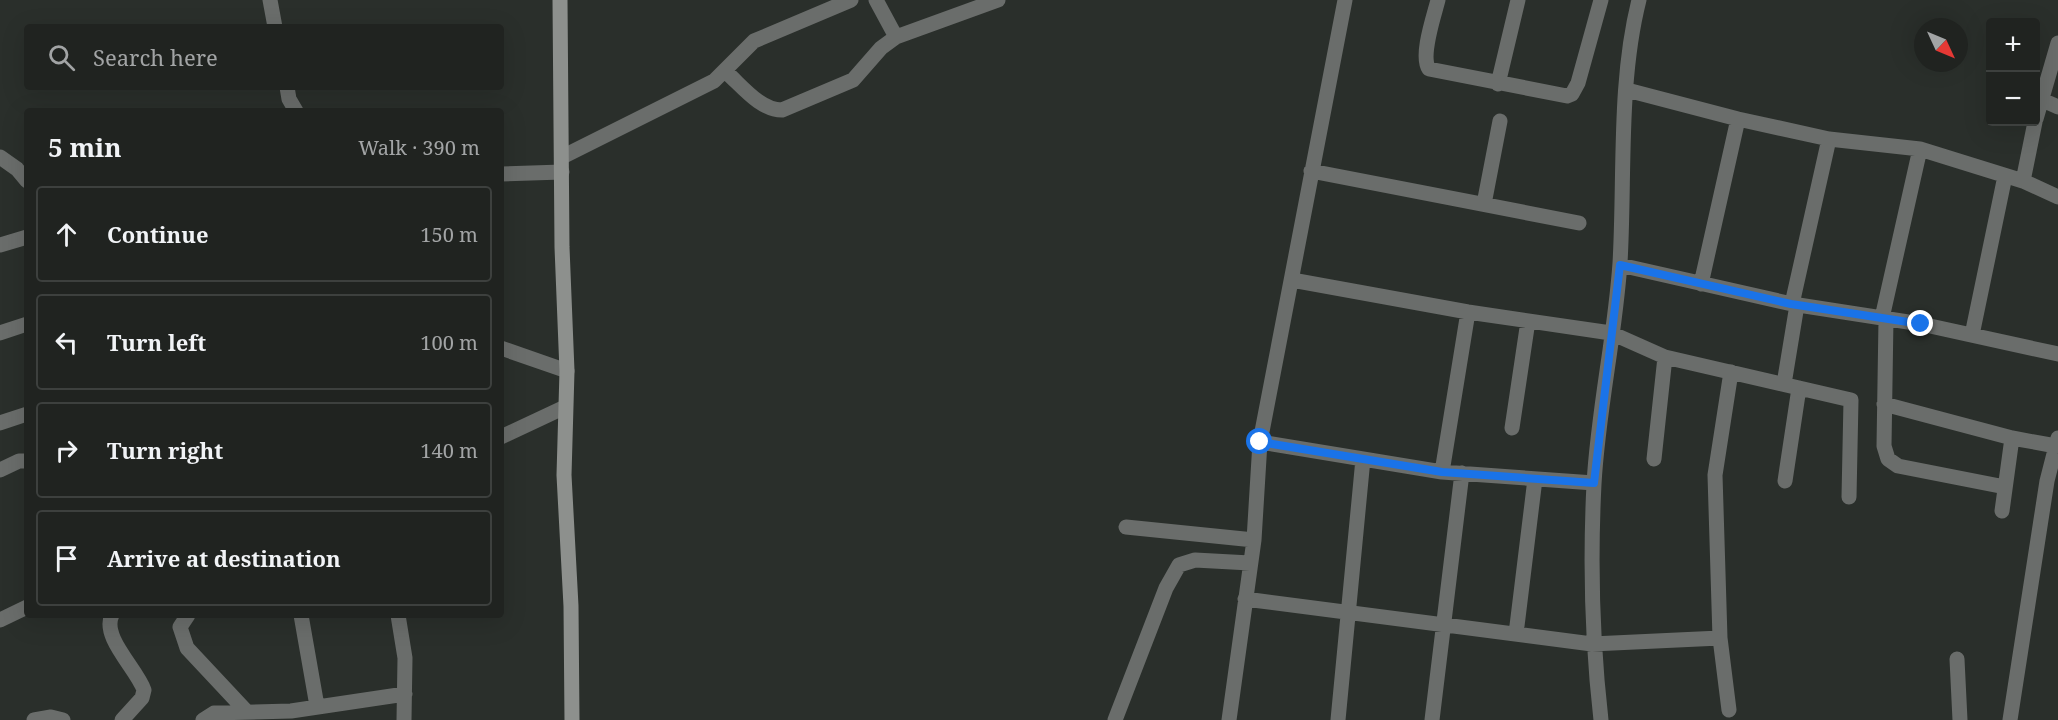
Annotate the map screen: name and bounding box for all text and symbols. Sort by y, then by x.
north arrow [1914,18,1968,72]
map controls [1986,18,2040,126]
button: + [1986,18,2040,72]
search box [24,24,504,90]
icon: search [45,41,78,74]
text: Search here [93,42,218,72]
button: − [1986,72,2040,126]
text: 5 min [48,129,122,165]
text: Walk · 390 m [358,134,480,161]
icon: ahead [50,218,83,251]
text: Continue [107,219,209,249]
text: 150 m [420,221,478,248]
route end [1907,310,1933,336]
icon: left [50,326,83,359]
text: Turn left [107,327,206,357]
text: 100 m [420,329,478,356]
route start [1246,428,1272,454]
icon: right [50,434,83,467]
text: Turn right [107,435,223,465]
text: 140 m [420,437,478,464]
icon: arrive [50,542,83,575]
text: Arrive at destination [107,543,341,573]

